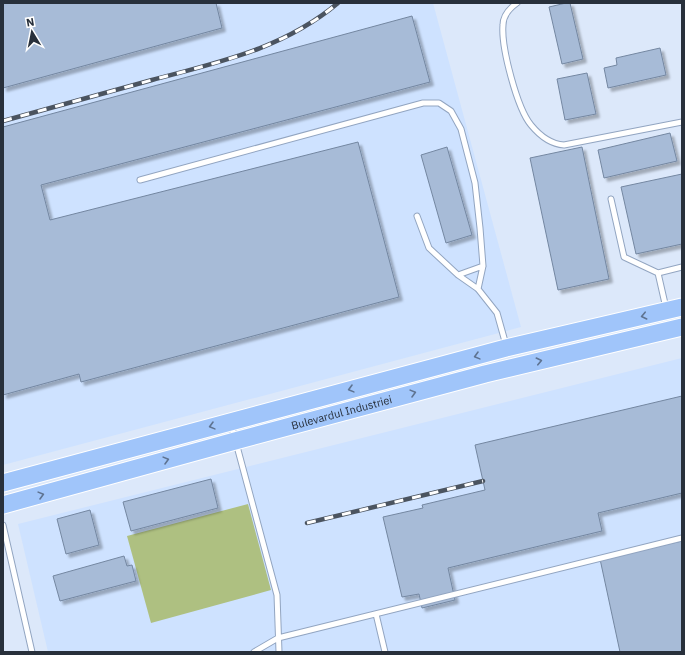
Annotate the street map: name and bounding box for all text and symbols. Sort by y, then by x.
north arrow [12,12,52,52]
text: N [25,15,35,30]
one-way arrow [641,312,647,320]
one-way arrow [473,351,480,359]
one-way arrow [536,358,542,366]
one-way arrow [348,384,355,393]
one-way arrow [410,390,416,398]
street label: Bulevardul Industriei [290,392,394,433]
one-way arrow [209,422,215,430]
one-way arrow [162,456,169,465]
one-way arrow [37,491,44,500]

